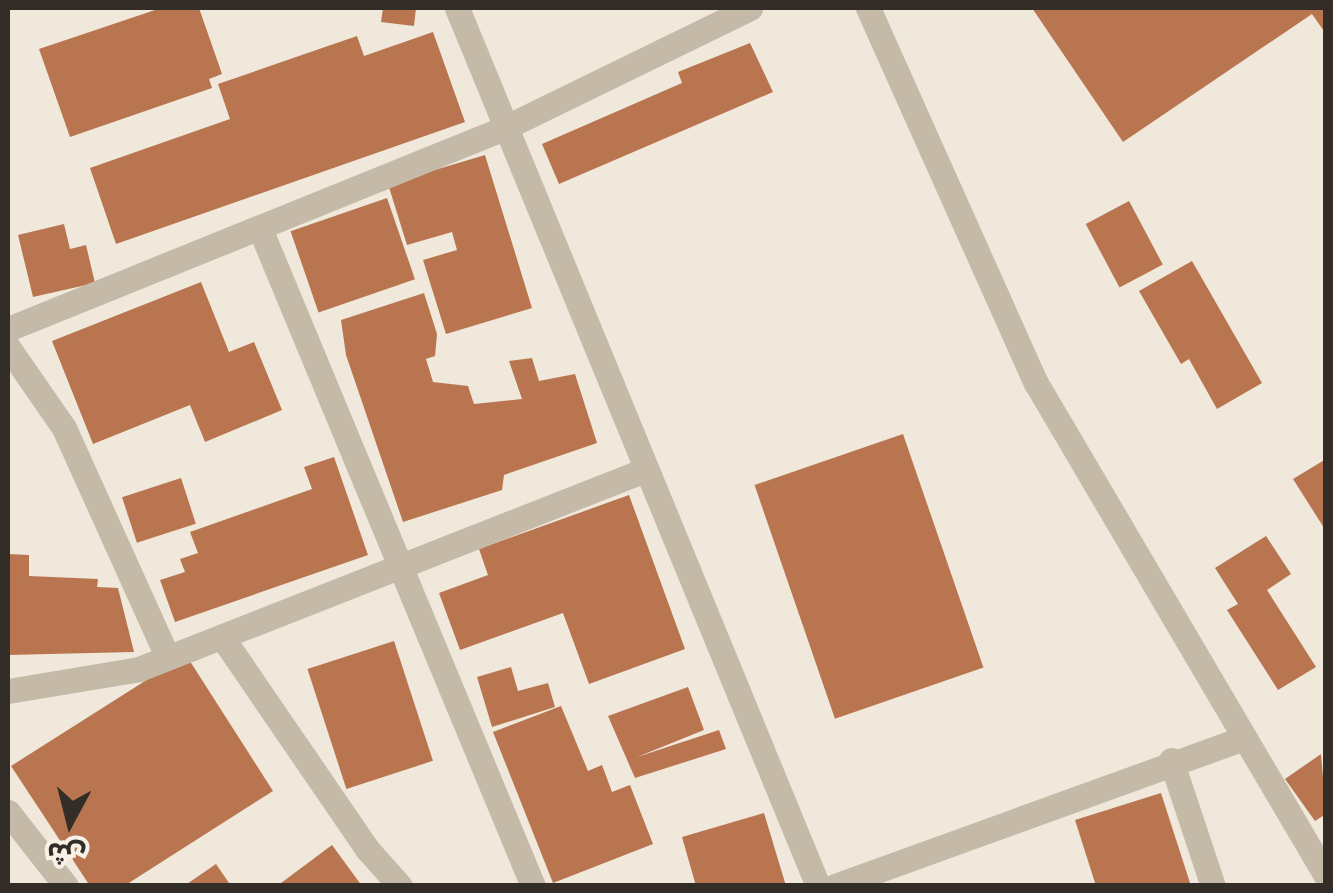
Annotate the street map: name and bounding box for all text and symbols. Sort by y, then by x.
north arrow [20,773,120,873]
text: ش [45,835,87,872]

